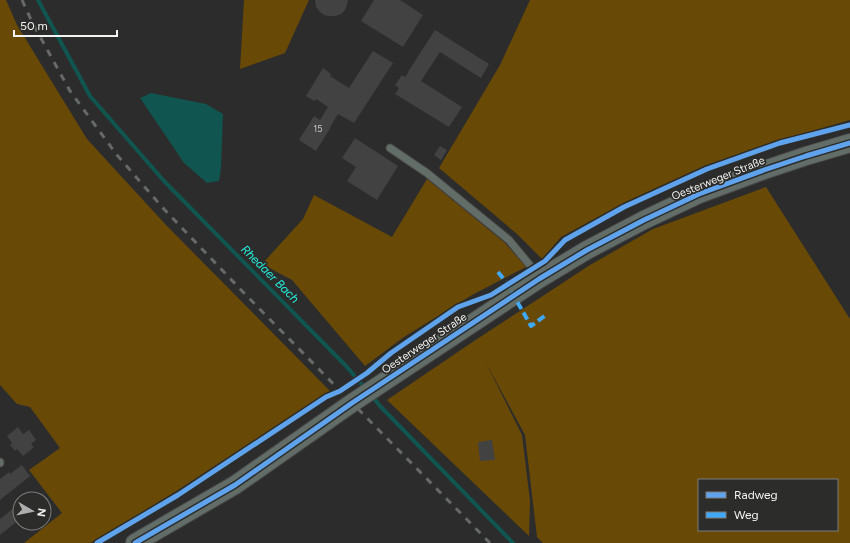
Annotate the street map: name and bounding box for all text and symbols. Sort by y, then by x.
scale bar [14,12,117,38]
text: 50 m [20,19,48,33]
house number: 15 [314,123,322,134]
street label: Oesterweger Straße [670,154,767,203]
water label: Rhedaer Bach [238,242,302,306]
street label: Oesterweger Straße [379,310,469,377]
legend [698,479,838,531]
text: Radweg [734,488,778,502]
north arrow [12,491,52,531]
text: N [34,507,48,518]
text: Weg [734,508,759,522]

